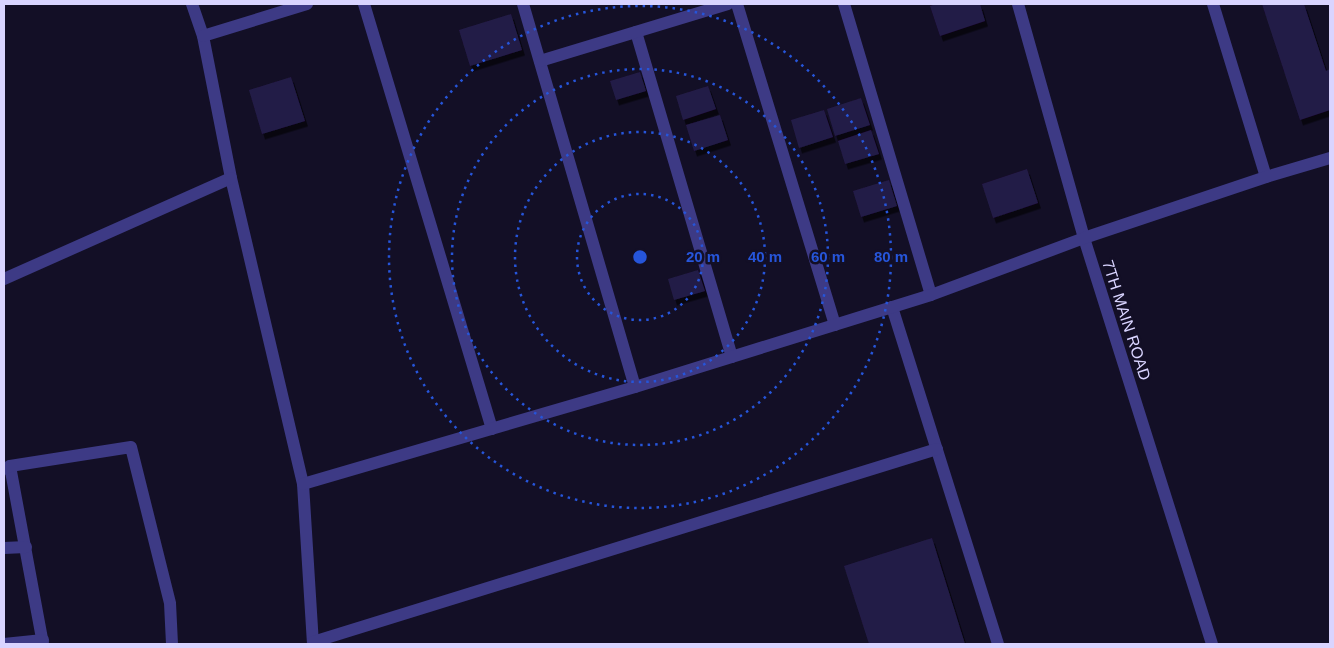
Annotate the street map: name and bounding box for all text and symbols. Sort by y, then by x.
centre of rings [631,248,649,266]
text: 20 m [686,248,720,265]
text: 40 m [748,248,782,265]
text: 60 m [811,248,845,265]
text: 80 m [874,248,908,265]
street label: 7TH MAIN ROAD [1099,258,1154,382]

